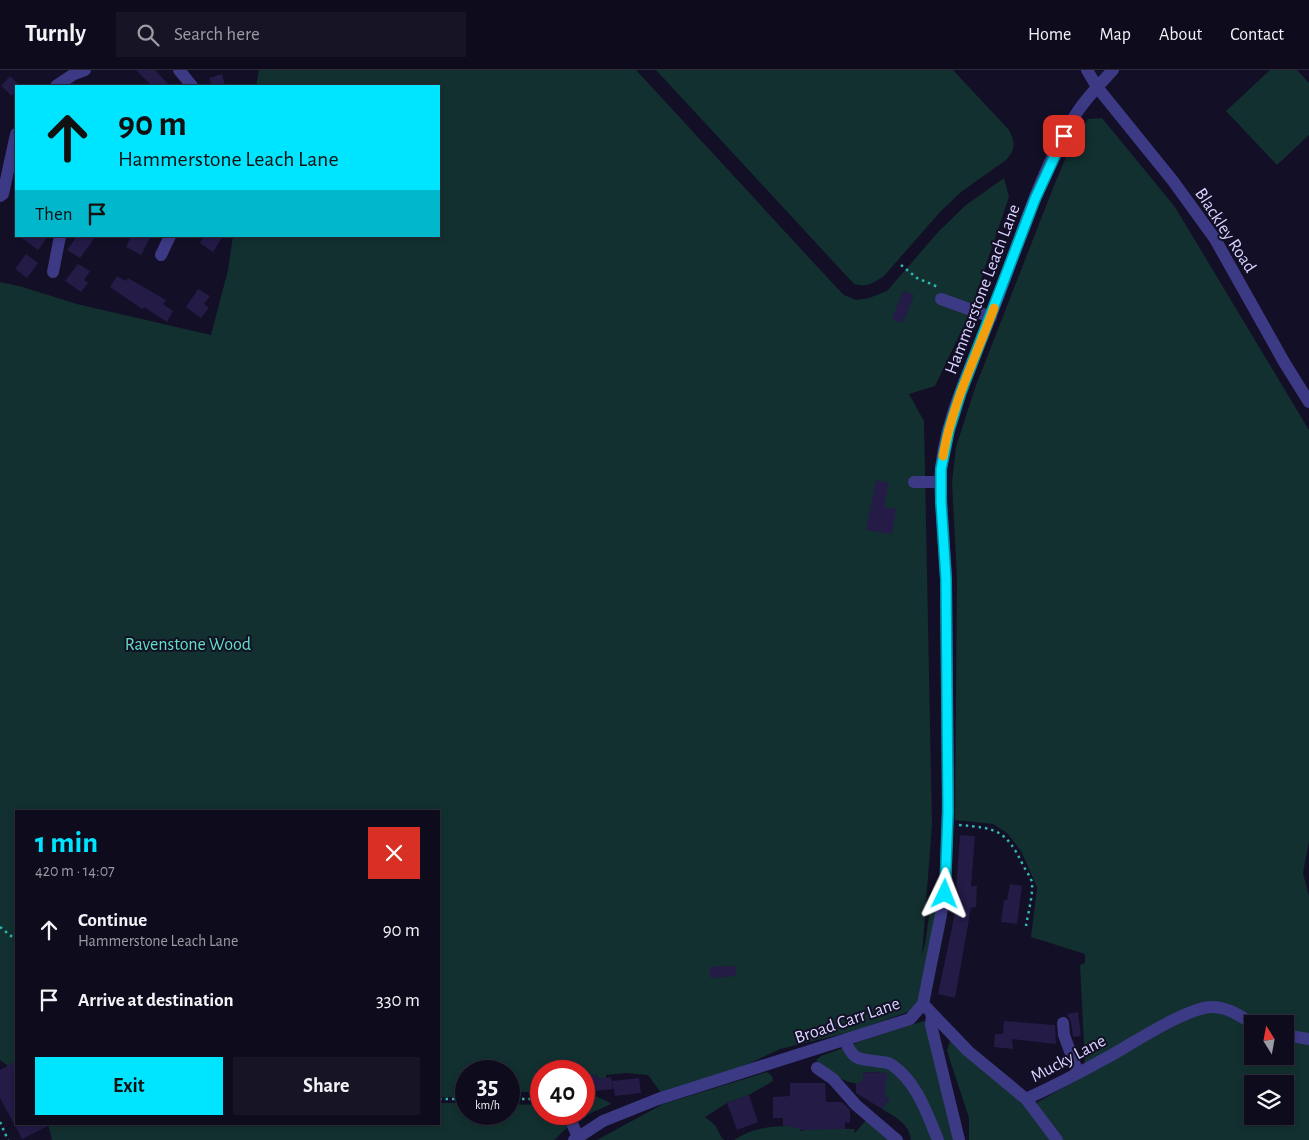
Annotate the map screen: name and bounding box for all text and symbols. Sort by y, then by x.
search box [116,12,466,57]
icon: search [134,21,162,49]
text: Turnly [25,22,86,46]
text: Search here [174,25,260,44]
text: Home [1028,26,1071,44]
text: Map [1099,26,1131,44]
text: About [1159,26,1202,44]
text: Contact [1230,26,1284,44]
icon: ahead [35,105,100,170]
text: 90 m [118,107,187,142]
pin [1043,115,1085,157]
icon: arrive [1050,122,1078,150]
text: Hammerstone Leach Lane [118,148,339,170]
street label: Blackley Road [1191,185,1259,276]
icon: arrive [83,200,111,228]
street label: Hammerstone Leach Lane [942,202,1024,377]
text: Then [35,205,73,224]
park label: Ravenstone Wood [125,636,251,654]
button: close [368,827,420,879]
text: 1 min [35,828,98,858]
text: 420 m · 14:07 [35,863,115,879]
position arrow [918,867,970,919]
text: Continue [78,911,147,930]
icon: ahead [35,916,63,944]
text: 90 m [383,921,420,940]
text: Hammerstone Leach Lane [78,933,238,949]
icon: arrive [35,986,63,1014]
text: Arrive at destination [78,991,234,1010]
text: 330 m [376,991,420,1010]
street label: Broad Carr Lane [792,995,902,1047]
north arrow [1244,1015,1294,1065]
map controls [1244,1015,1294,1125]
street label: Mucky Lane [1028,1032,1109,1086]
button: Exit [35,1057,223,1115]
button: Share [233,1057,420,1115]
speed limit sign: 40 [530,1060,595,1125]
text: 35 [477,1074,498,1099]
button: layers [1244,1075,1294,1125]
text: km/h [475,1099,500,1111]

